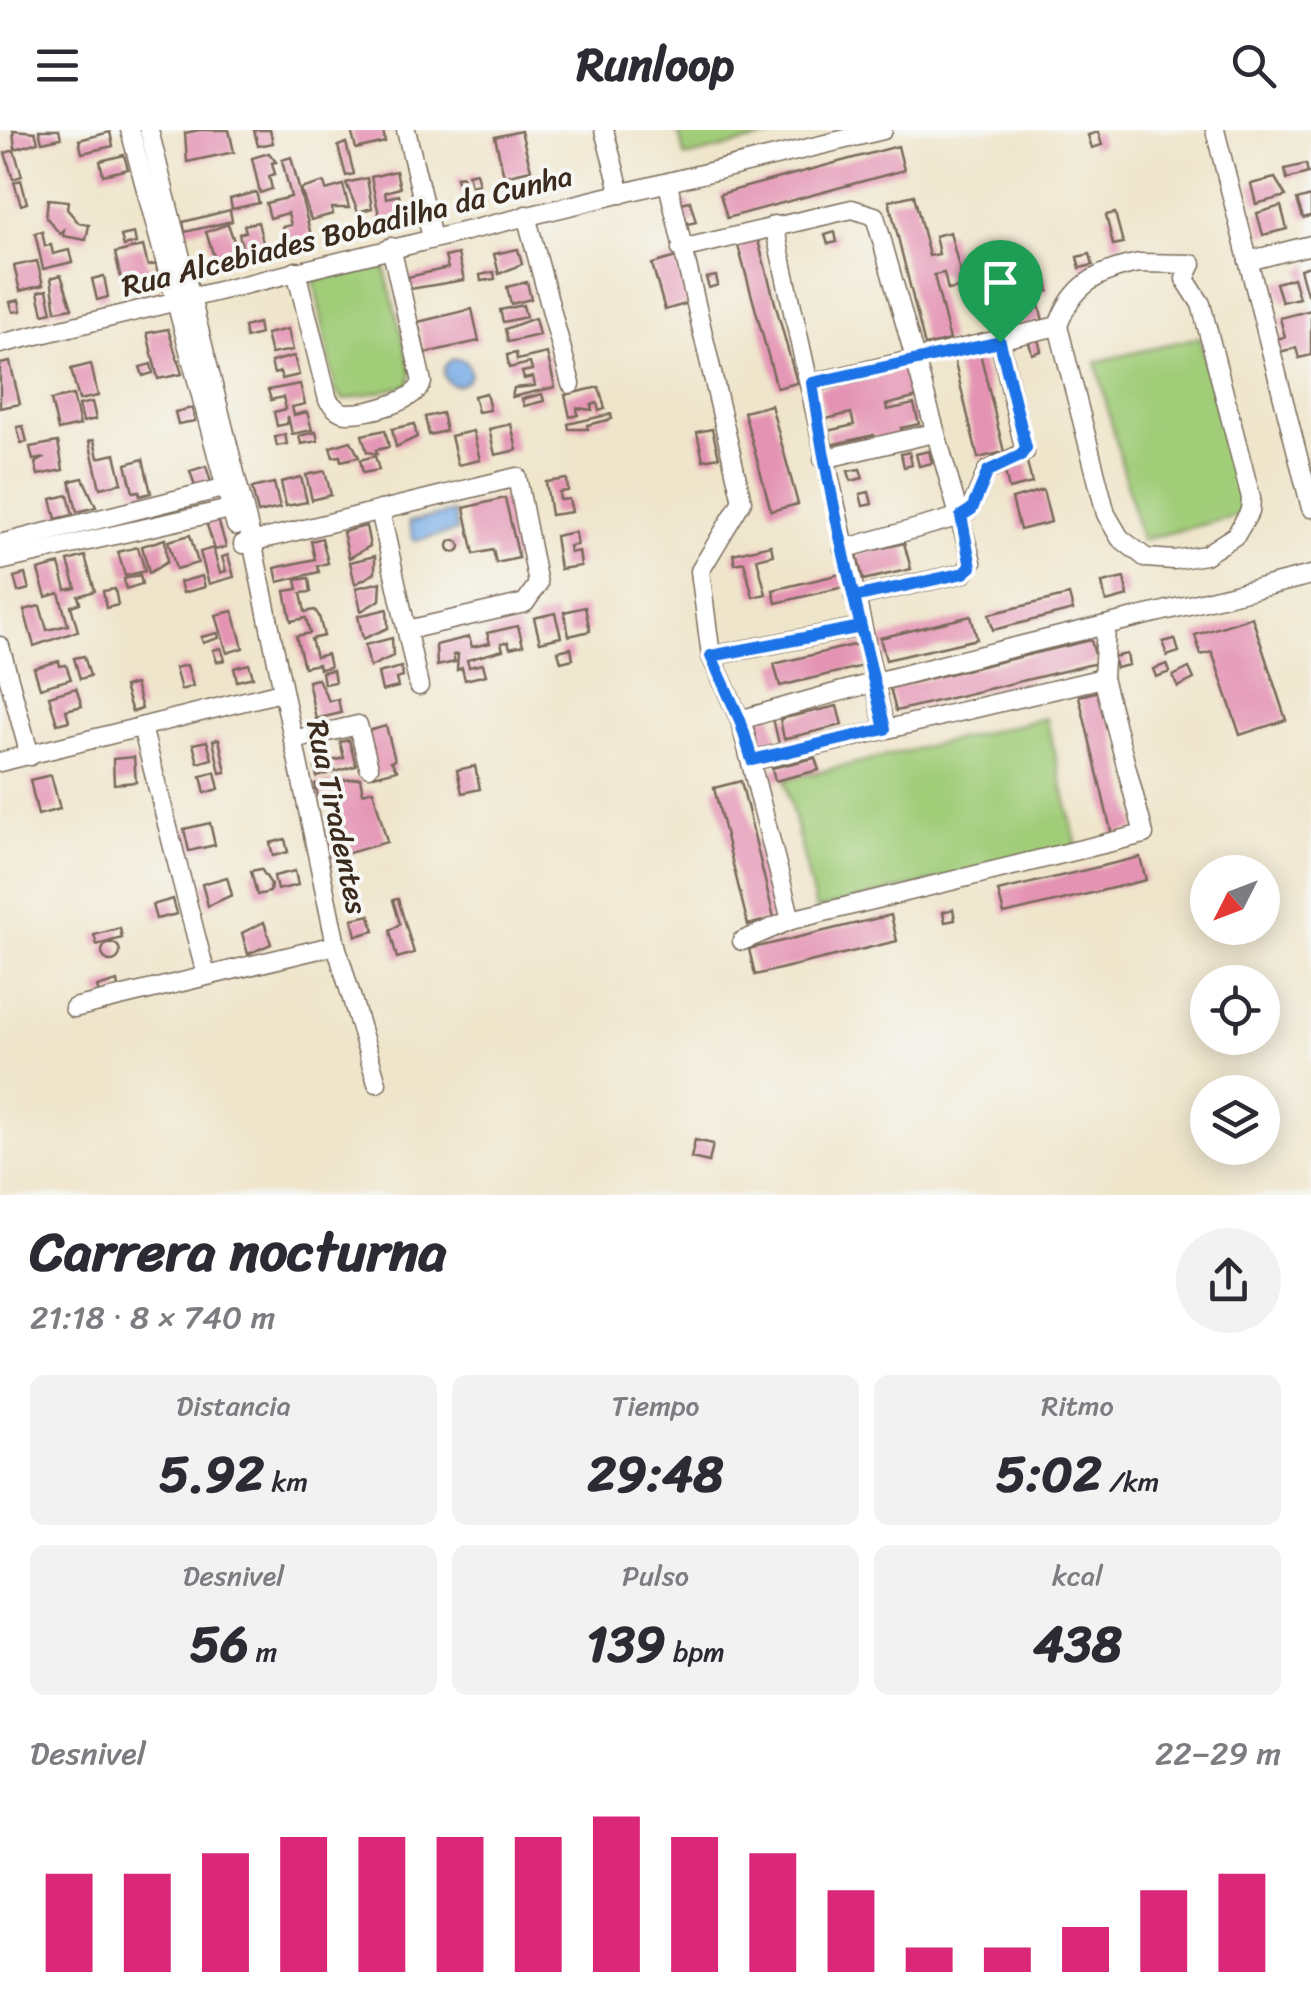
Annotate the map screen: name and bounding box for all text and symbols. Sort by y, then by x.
text: Runloop [577,25,734,105]
icon: menu [30,38,85,93]
icon: search [1226,38,1281,93]
street label: Rua Alcebiades Bobadilha da Cunha [116,149,578,313]
pin [958,240,1043,343]
icon: arrive [973,255,1028,310]
street label: Rua Tiradentes [290,715,384,919]
north arrow [1190,855,1280,945]
map controls [1190,855,1280,1165]
button: locate [1190,965,1280,1055]
button: layers [1190,1075,1280,1165]
text: Carrera nocturna [30,1203,446,1300]
button: share [1176,1228,1281,1333]
text: 21:18 · 8 × 740 m [30,1289,275,1346]
text: Distancia [176,1381,291,1430]
text: Tiempo [612,1381,699,1430]
text: Ritmo [1041,1381,1114,1430]
text: 5.92 [159,1430,264,1519]
text: 29:48 [587,1430,724,1519]
text: 5:02 [996,1430,1102,1519]
text: km [264,1457,308,1506]
text: /km [1102,1457,1159,1506]
text: Desnivel [183,1551,284,1600]
text: Pulso [622,1551,689,1600]
text: kcal [1052,1551,1103,1600]
text: 56 [190,1600,249,1689]
text: 139 [586,1600,666,1689]
text: 438 [1033,1600,1122,1689]
text: m [249,1627,277,1676]
text: bpm [666,1627,725,1676]
text: Desnivel [30,1725,146,1782]
text: 22–29 m [1155,1725,1281,1782]

